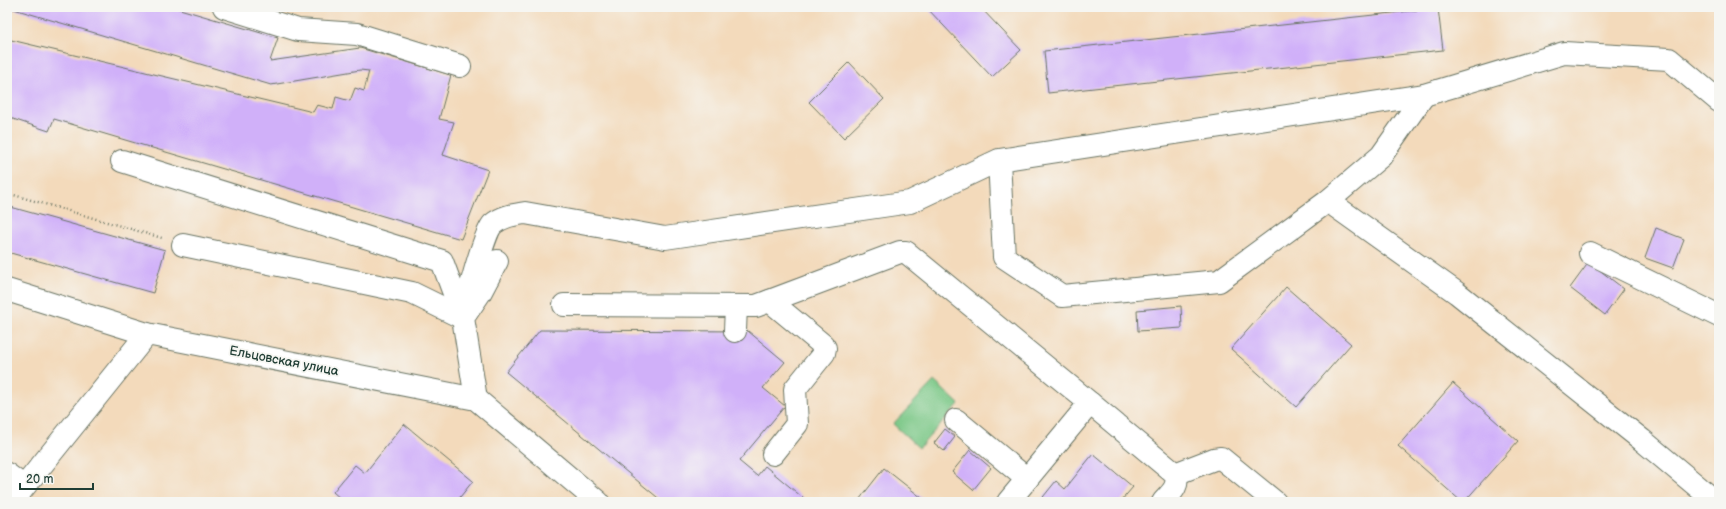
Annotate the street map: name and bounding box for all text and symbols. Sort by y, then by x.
street label: Ельцовская улица [228,343,340,380]
scale bar [20,465,93,491]
text: 20 m [26,472,53,487]

